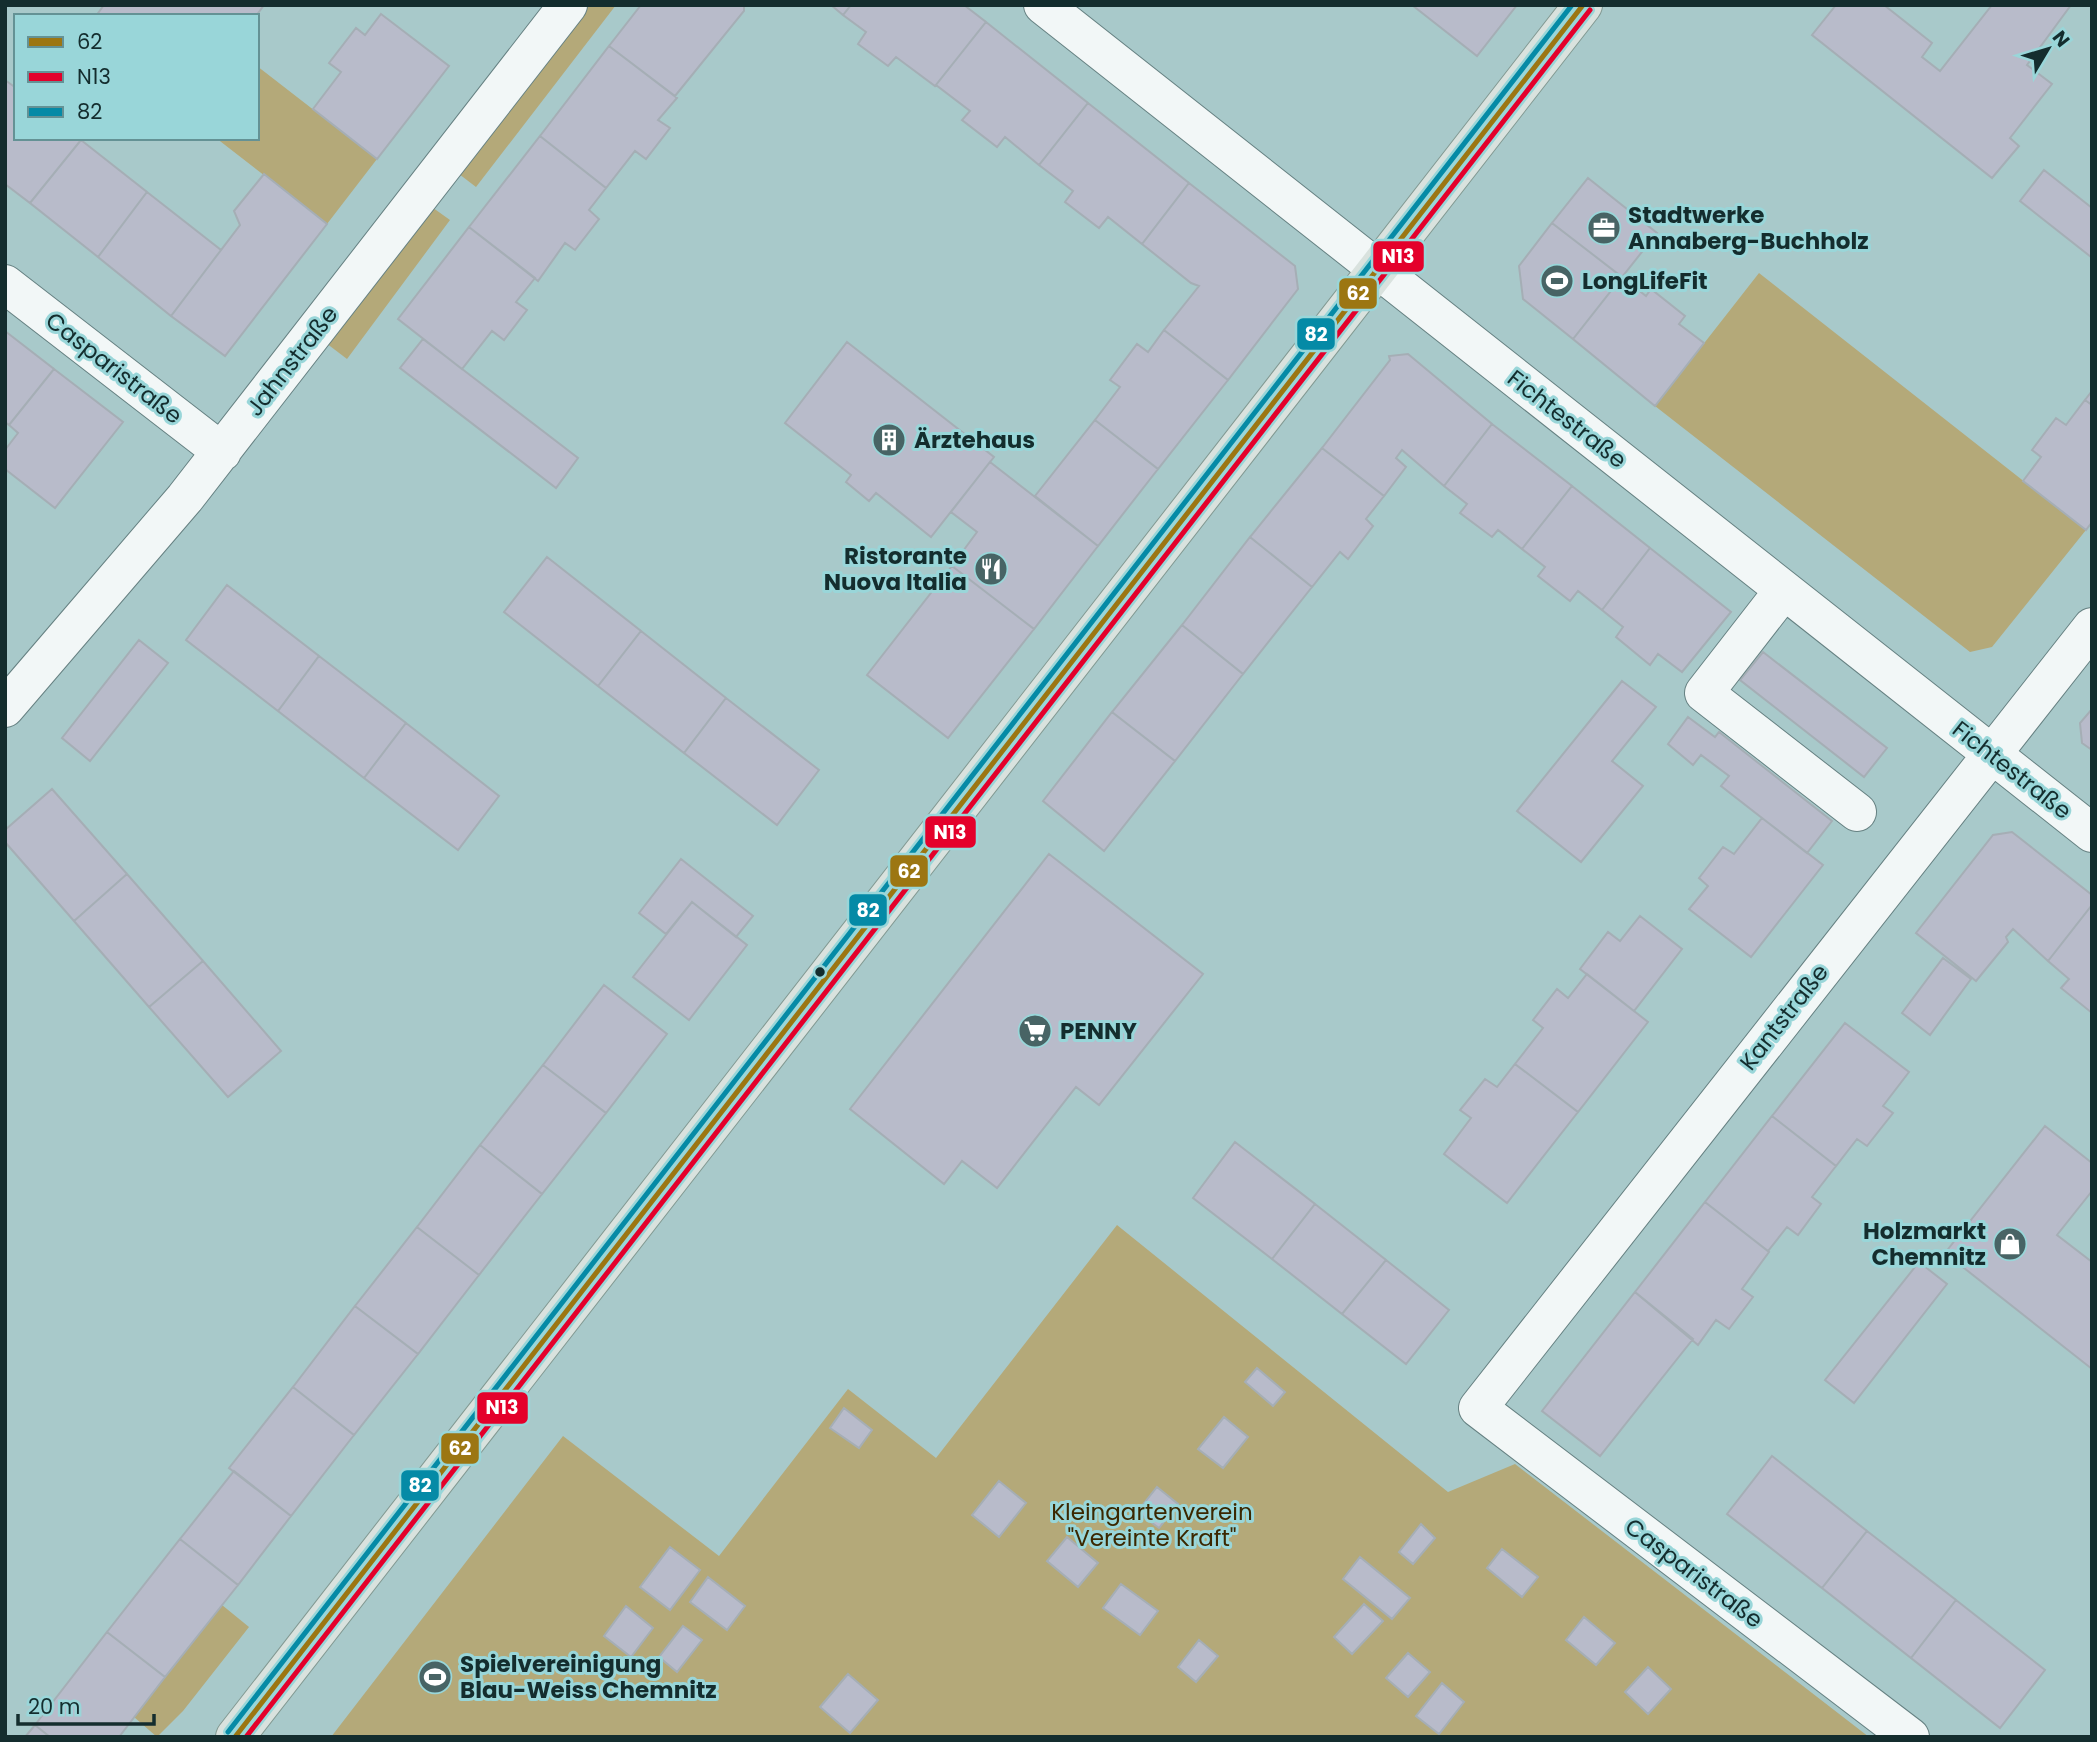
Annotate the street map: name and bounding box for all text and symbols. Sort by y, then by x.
legend [14,14,259,140]
north arrow [2013,14,2083,84]
text: N [2046,25,2076,53]
text: 62 [77,27,102,56]
text: N13 [77,62,111,91]
text: 82 [77,97,102,126]
place label: Stadtwerke Annaberg-Buchholz [1628,199,1869,257]
office icon: Stadtwerke Annaberg-Buchholz [1585,209,1623,247]
line badge: N13 [1372,240,1425,273]
text: N13 [1382,243,1414,270]
sports icon: LongLifeFit [1538,262,1576,300]
place label: LongLifeFit [1582,265,1708,297]
line badge: 62 [1338,277,1378,310]
text: 62 [1347,280,1370,307]
street label: Jahnstraße [239,299,345,423]
street label: Casparistraße [39,305,189,431]
line badge: 82 [1296,317,1336,351]
text: 82 [1304,321,1328,348]
street label: Fichtestraße [1501,362,1633,476]
building icon: Ärztehaus [870,421,908,459]
place label: Ärztehaus [914,424,1035,456]
place label: Ristorante Nuova Italia [824,540,967,598]
restaurant icon: Ristorante Nuova Italia [972,550,1010,588]
street label: Fichtestraße [1946,713,2078,827]
line badge: N13 [924,815,977,849]
text: N13 [934,819,966,846]
line badge: 62 [889,854,929,888]
text: 62 [898,858,921,885]
line badge: 82 [848,893,888,927]
text: 82 [856,897,880,924]
street label: Kantstraße [1732,957,1836,1077]
unlabelled marker [813,965,827,979]
supermarket icon: PENNY [1016,1012,1054,1050]
place label: PENNY [1060,1015,1137,1047]
place label: Holzmarkt Chemnitz [1863,1215,1986,1273]
shop icon: Holzmarkt Chemnitz [1991,1225,2029,1263]
line badge: N13 [476,1391,529,1425]
text: N13 [486,1394,518,1421]
line badge: 62 [440,1432,480,1465]
text: 62 [449,1435,472,1462]
line badge: 82 [400,1469,440,1502]
text: 82 [408,1472,432,1499]
park label: Kleingartenverein "Vereinte Kraft" [1051,1496,1253,1554]
street label: Casparistraße [1618,1511,1770,1635]
place label: Spielvereinigung Blau-Weiss Chemnitz [460,1648,717,1706]
sports icon: Spielvereinigung Blau-Weiss Chemnitz [416,1658,454,1696]
scale bar [18,1682,154,1726]
text: 20 m [28,1692,81,1721]

